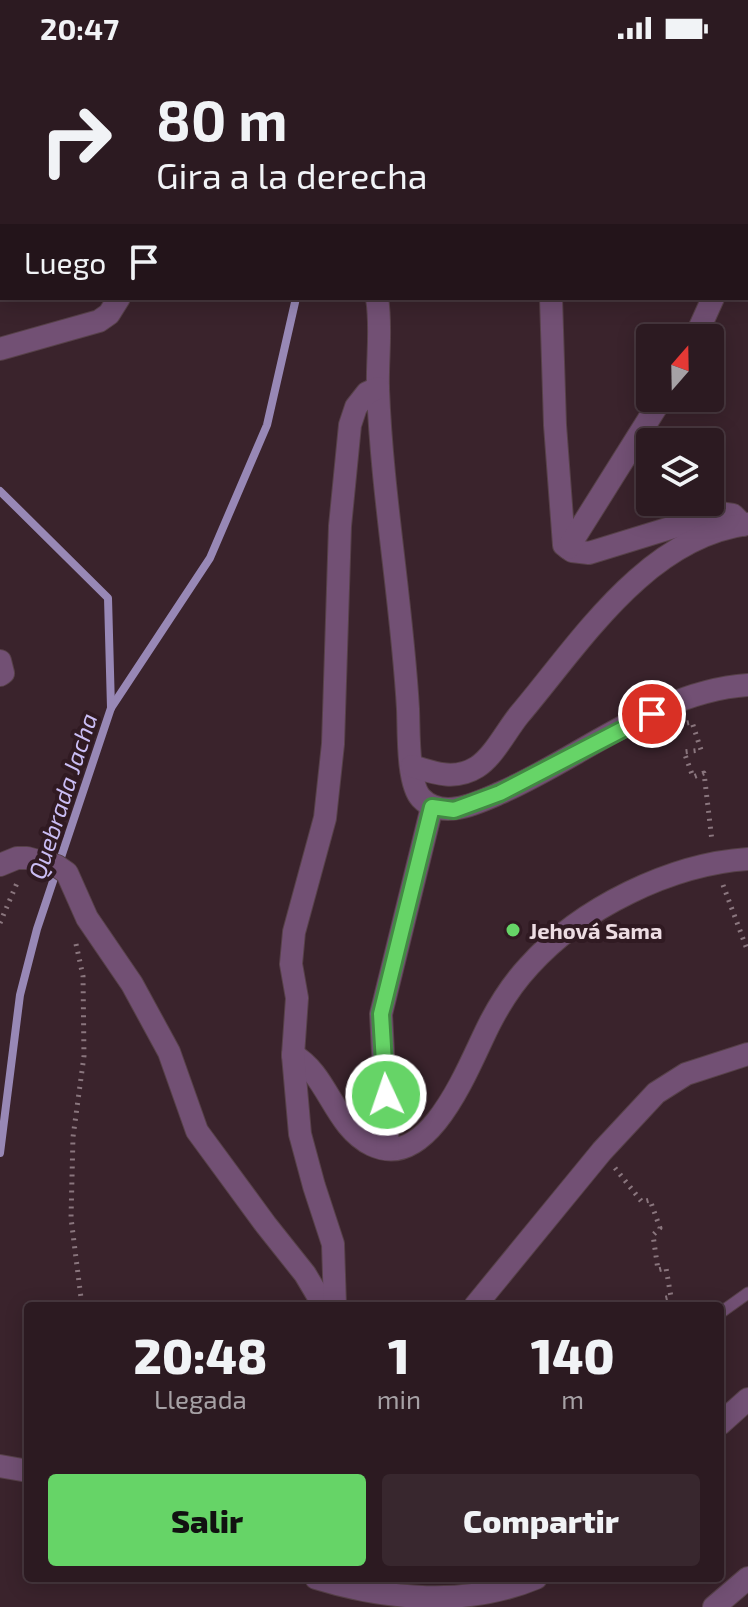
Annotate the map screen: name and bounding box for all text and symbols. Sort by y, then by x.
text: 20:47 [40,10,119,46]
text: 80 m [156,85,288,152]
icon: right [24,88,128,192]
text: Gira a la derecha [156,153,428,196]
icon: arrive [122,240,166,284]
text: Luego [24,244,106,280]
north arrow [636,324,724,412]
map controls [636,324,724,516]
button: layers [636,428,724,516]
pin [618,680,686,748]
icon: arrive [630,692,674,736]
water label: Quebrada Jacha [22,709,102,883]
place label: Jehová Sama [529,917,663,943]
marker: Jehová Sama [504,921,522,939]
position arrow [344,1053,428,1137]
text: 20:48 [134,1326,267,1384]
text: 1 [388,1326,410,1384]
text: 140 [531,1326,614,1384]
text: Llegada [154,1383,247,1414]
text: min [377,1383,421,1414]
text: m [561,1383,584,1414]
button: Salir [48,1474,366,1566]
button: Compartir [382,1474,700,1566]

